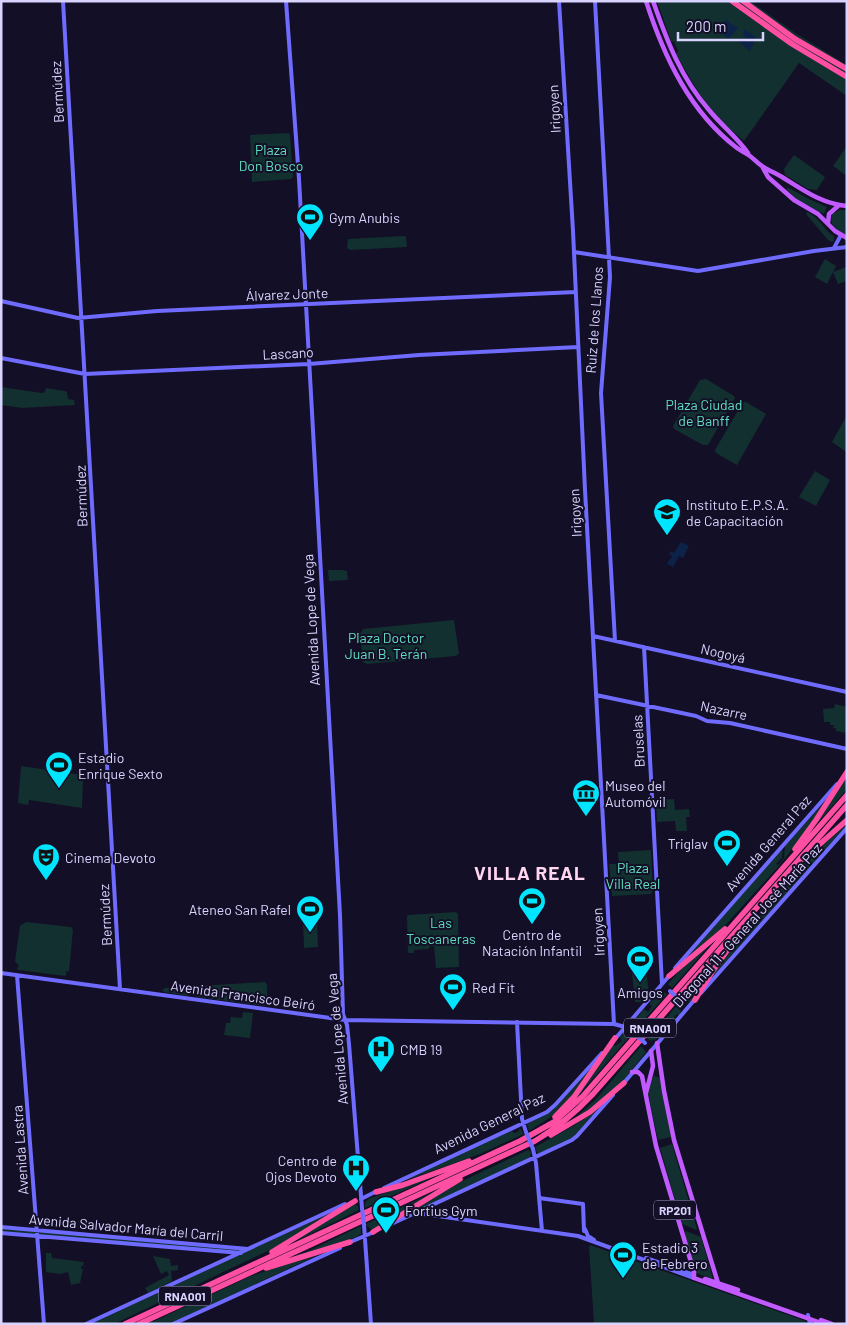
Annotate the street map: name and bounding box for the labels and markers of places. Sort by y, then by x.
sports icon: Gym Anubis [295,202,325,241]
place label: Gym Anubis [329,209,400,226]
place label: Instituto E.P.S.A. de Capacitación [686,496,789,529]
school or university icon: Instituto E.P.S.A. de Capacitación [652,497,682,536]
place label: Estadio Enrique Sexto [78,749,163,782]
sports icon: Estadio Enrique Sexto [44,750,74,789]
place label: Museo del Automóvil [605,777,666,810]
museum icon: Museo del Automóvil [571,778,601,817]
sports icon: Triglav [712,828,742,867]
place label: Triglav [668,835,708,852]
theatre icon: Cinema Devoto [31,842,61,881]
place label: Cinema Devoto [65,849,156,866]
sports icon: Centro de Natación Infantil [517,886,547,925]
sports icon: Ateneo San Rafel [295,894,325,933]
place label: Ateneo San Rafel [189,901,291,918]
place label: Centro de Natación Infantil [482,926,582,959]
sports icon: Amigos [625,944,655,983]
sports icon: Red Fit [438,972,468,1011]
place label: Red Fit [472,979,515,996]
place label: Amigos [617,984,663,1001]
hospital icon: CMB 19 [366,1034,396,1073]
place label: CMB 19 [400,1041,442,1058]
place label: Centro de Ojos Devoto [265,1152,337,1185]
hospital icon: Centro de Ojos Devoto [341,1153,371,1192]
sports icon: Fortius Gym [371,1195,401,1234]
place label: Fortius Gym [405,1202,478,1219]
place label: Estadio 3 de Febrero [642,1239,708,1272]
sports icon: Estadio 3 de Febrero [608,1240,638,1279]

